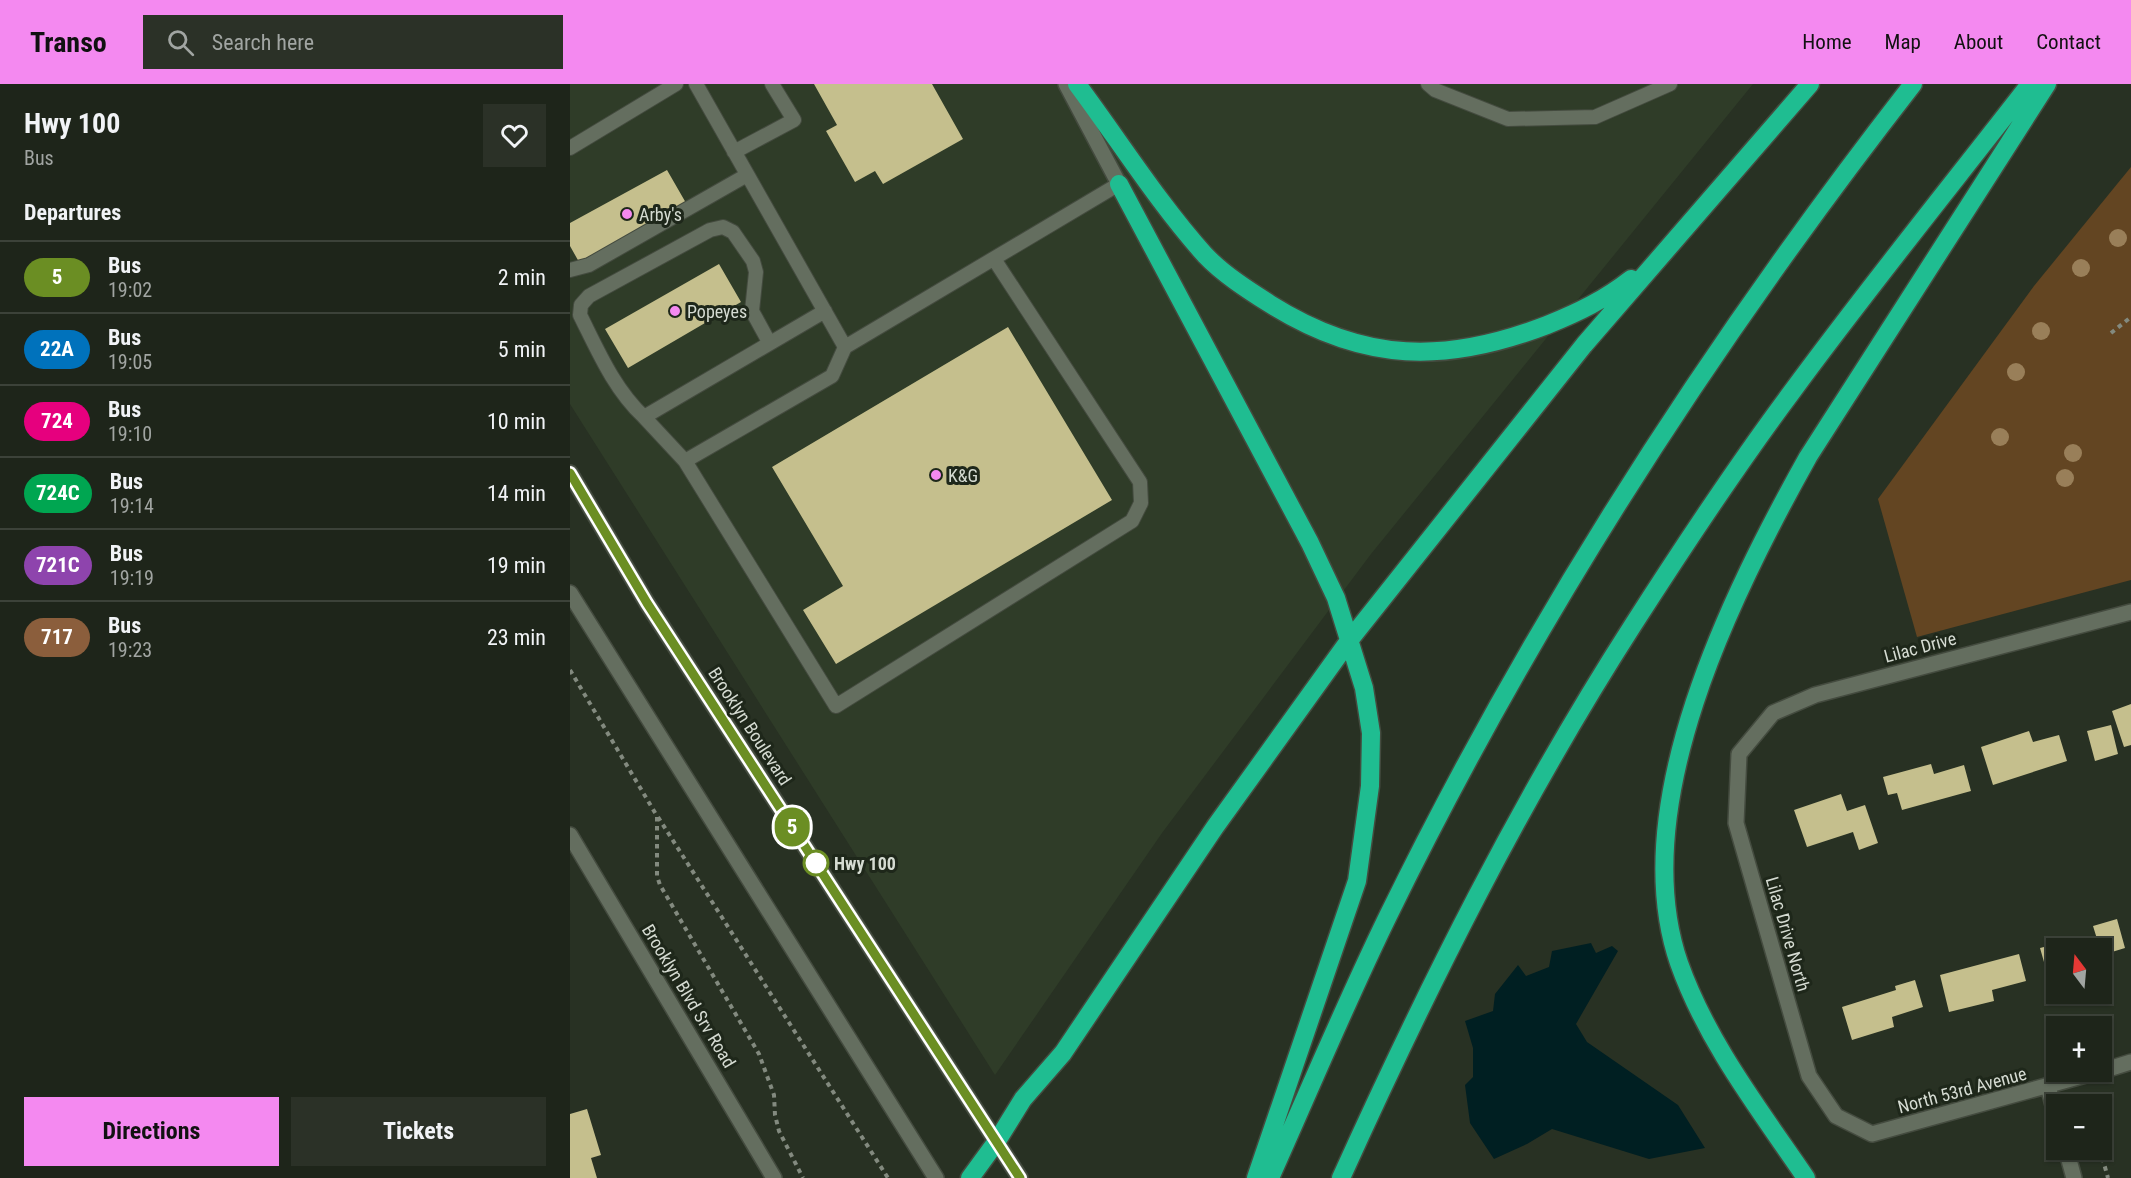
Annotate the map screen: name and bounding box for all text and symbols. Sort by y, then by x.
search box [143,15,563,69]
text: Transo [30,26,107,59]
icon: search [164,26,197,59]
text: Search here [212,30,314,55]
text: Home [1802,30,1852,54]
text: Map [1885,30,1921,54]
text: About [1954,30,2003,54]
text: Contact [2036,30,2101,54]
button: heart [483,104,546,167]
text: Hwy 100 [24,107,120,140]
text: Bus [24,146,54,170]
text: Departures [24,200,121,225]
place label: Arby's [639,204,682,225]
marker: Arby's [620,207,634,221]
text: Bus [108,253,141,278]
text: 5 [52,265,62,289]
text: 2 min [498,265,546,290]
text: 19:02 [108,278,152,302]
place label: Popeyes [687,301,747,322]
marker: Popeyes [668,304,682,318]
text: Bus [108,325,141,350]
text: 22A [40,337,74,361]
text: 5 min [498,337,546,362]
text: 19:05 [108,350,152,374]
text: Bus [108,397,141,422]
text: 724 [41,409,73,433]
text: 10 min [487,409,546,434]
text: 19:10 [108,422,152,446]
place label: K&G [948,465,978,486]
marker: K&G [929,468,943,482]
text: Bus [110,469,143,494]
text: 724C [36,481,80,505]
text: 14 min [487,481,546,506]
text: 19:14 [110,494,154,518]
text: Bus [110,541,143,566]
text: 721C [36,553,80,577]
text: 19 min [487,553,546,578]
text: 19:19 [110,566,154,590]
text: Bus [108,613,141,638]
text: 717 [41,625,73,649]
text: 23 min [487,625,546,650]
street label: Lilac Drive [1882,627,1958,667]
text: 19:23 [108,638,152,662]
street label: Brooklyn Boulevard [704,663,796,789]
line badge: 5 [772,808,812,846]
text: 5 [787,815,797,839]
marker: Hwy 100 [803,850,829,876]
place label: Hwy 100 [834,853,896,874]
street label: Lilac Drive North [1762,874,1814,994]
street label: Brooklyn Blvd Srv Road [638,921,740,1071]
north arrow [2046,938,2112,1004]
map controls [2046,938,2112,1160]
button: + [2046,1016,2112,1082]
street label: North 53rd Avenue [1895,1063,2029,1117]
button: − [2046,1094,2112,1160]
button: Directions [24,1097,279,1166]
button: Tickets [291,1097,546,1166]

